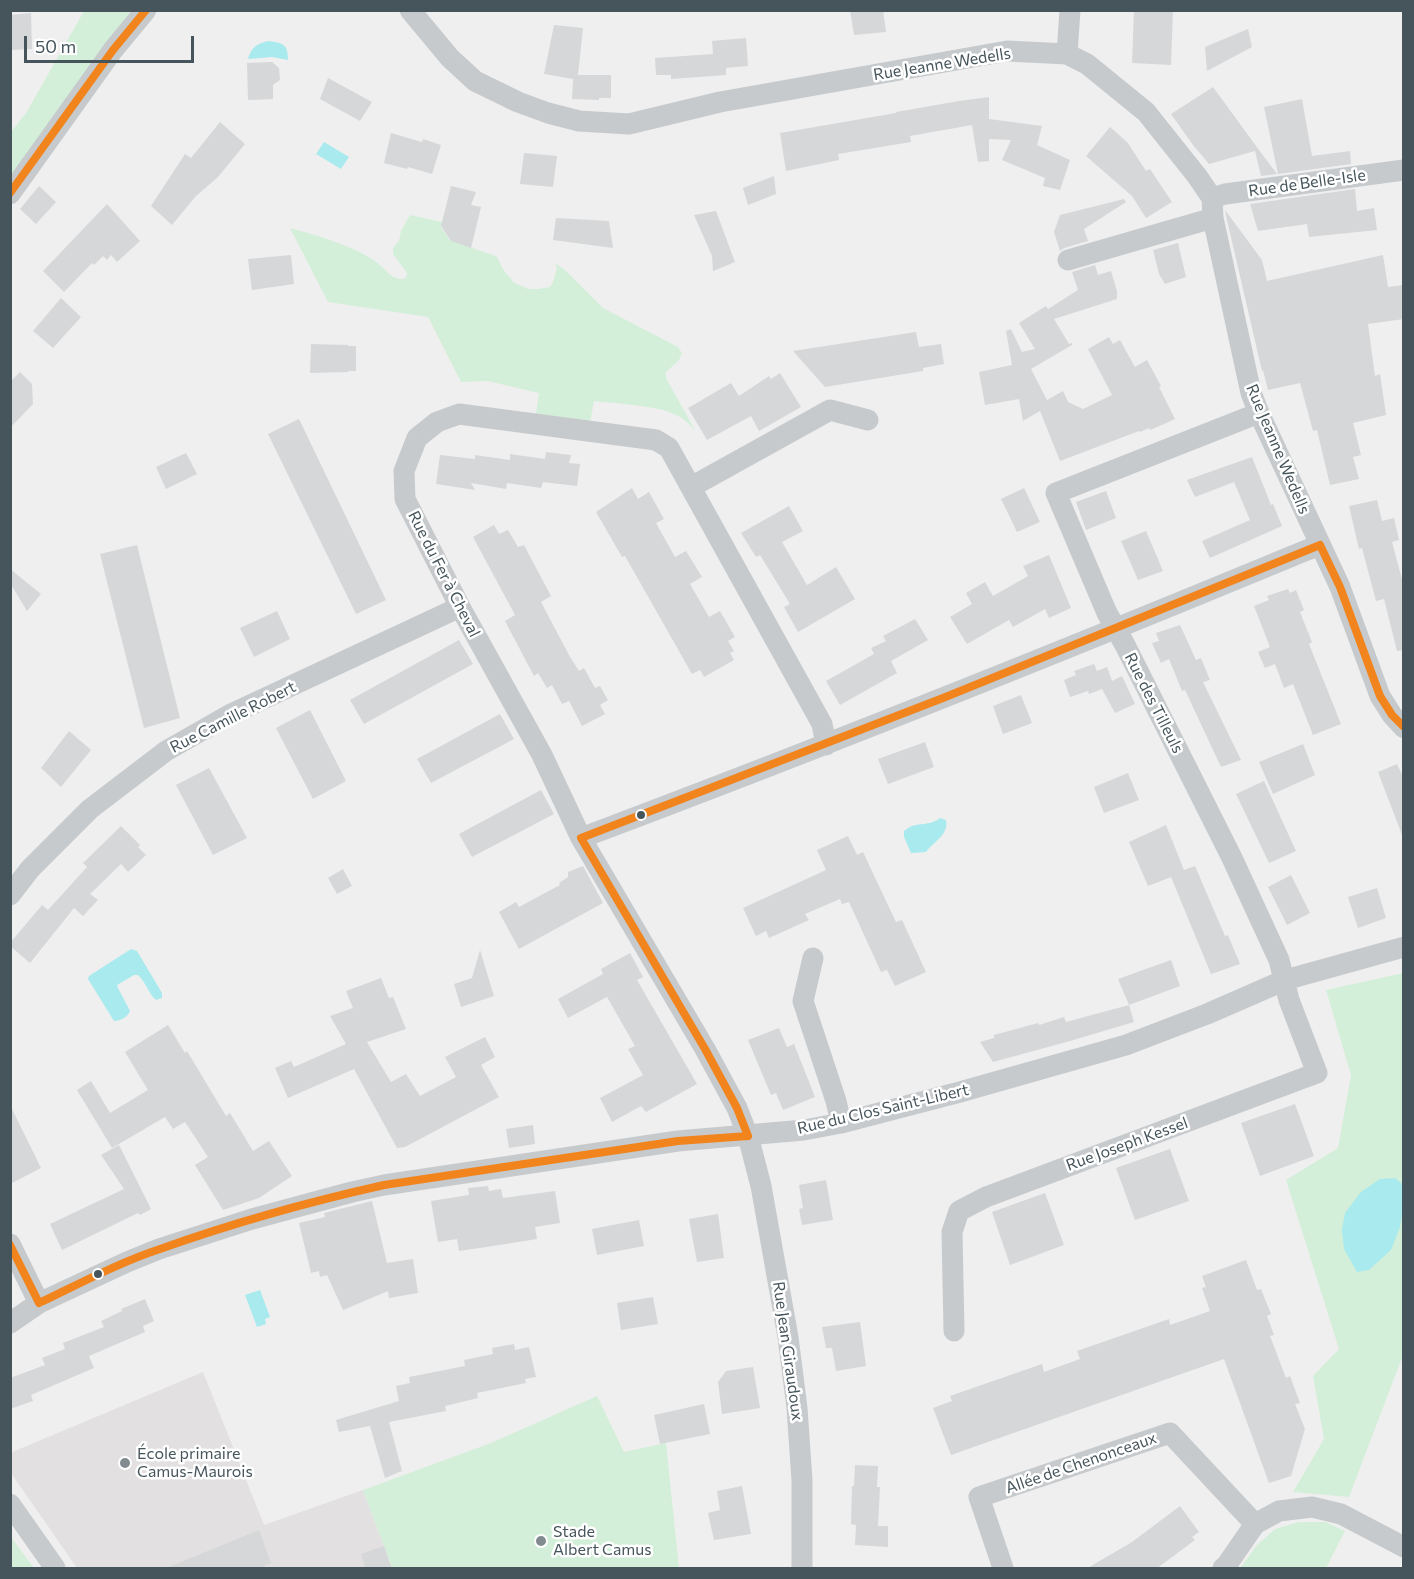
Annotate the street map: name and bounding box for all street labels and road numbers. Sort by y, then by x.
street label: Rue Jeanne Wedells [872,44,1012,84]
street label: Rue de Belle-Isle [1247,165,1367,201]
street label: Rue Jeanne Wedells [1242,381,1314,517]
street label: Rue du Fer à Cheval [404,508,484,640]
street label: Rue des Tilleuls [1120,649,1188,757]
street label: Rue Camille Robert [167,677,299,757]
street label: Rue du Clos Saint-Libert [795,1080,971,1138]
street label: Rue Joseph Kessel [1063,1113,1191,1175]
street label: Rue Jean Giraudoux [769,1280,807,1422]
street label: Allée de Chenonceaux [1003,1428,1159,1498]

